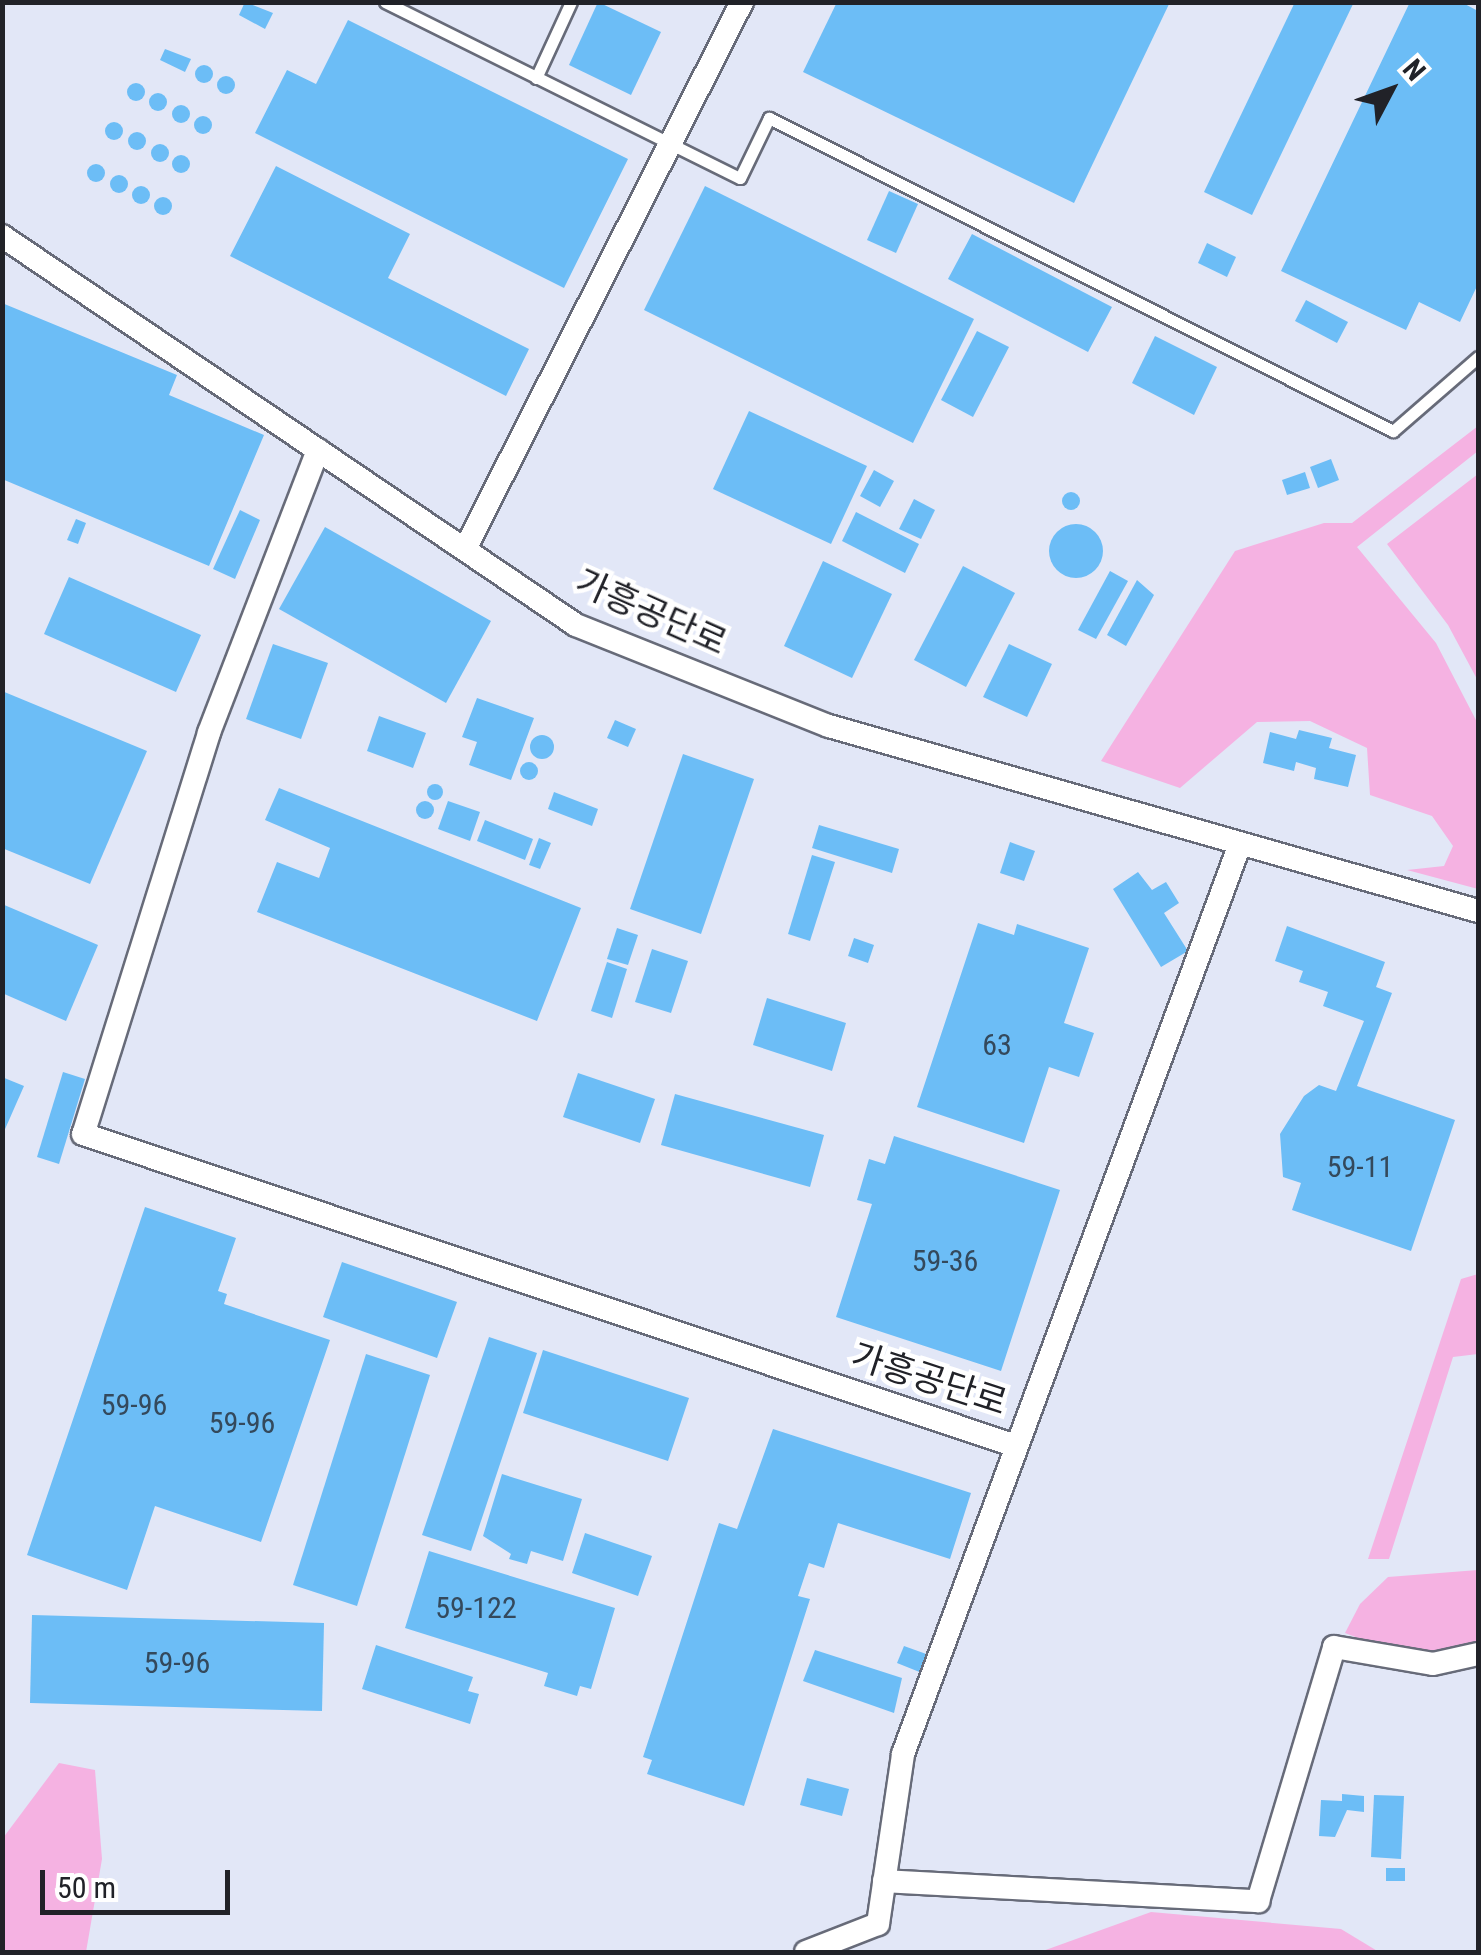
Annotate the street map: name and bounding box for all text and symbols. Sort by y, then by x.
north arrow [1341,40,1441,140]
text: N [1396,53,1432,87]
street label: 가흥공단로 [569,561,733,665]
house number: 63 [982,1027,1012,1063]
house number: 59-11 [1327,1149,1393,1185]
house number: 59-36 [912,1243,978,1279]
street label: 가흥공단로 [846,1335,1012,1425]
house number: 59-96 [101,1387,167,1423]
house number: 59-96 [209,1405,275,1441]
house number: 59-122 [435,1590,517,1626]
house number: 59-96 [144,1645,210,1681]
scale bar [45,1850,235,1912]
text: 50 m [57,1870,116,1905]

